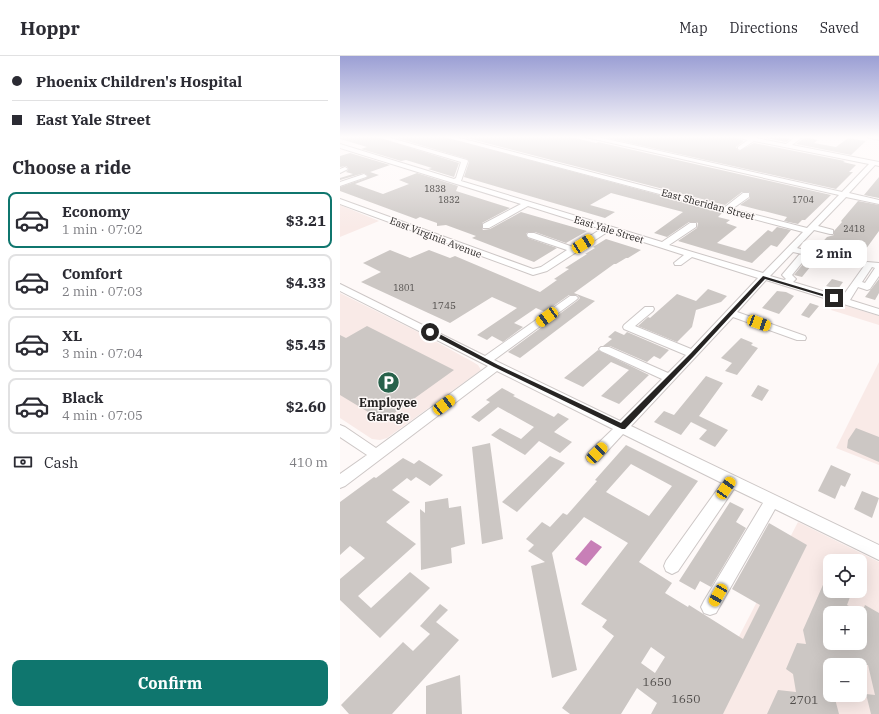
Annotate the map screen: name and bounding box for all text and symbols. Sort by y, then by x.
text: Hoppr [20,16,80,40]
text: Map [679,19,708,37]
text: Directions [730,19,798,37]
text: Saved [820,19,859,37]
text: Phoenix Children's Hospital [36,72,242,91]
text: East Yale Street [36,110,151,129]
text: Choose a ride [12,156,131,179]
house number: 1838 [424,183,446,194]
street label: East Sheridan Street [660,186,756,223]
house number: 1832 [438,194,460,205]
house number: 1704 [792,194,814,205]
icon: car [14,202,50,238]
text: Economy [62,202,130,221]
text: $3.21 [286,211,326,230]
street label: East Yale Street [572,213,646,246]
street label: East Virginia Avenue [388,214,484,261]
text: 1 min · 07:02 [62,221,143,238]
house number: 2418 [843,223,865,234]
car [570,232,596,256]
callout: 2 min [801,240,867,268]
text: 2 min [816,245,852,262]
icon: car [14,264,50,300]
text: Comfort [62,264,122,283]
text: $4.33 [286,273,326,292]
house number: 1801 [393,282,415,293]
text: 2 min · 07:03 [62,283,143,300]
route end [825,289,843,307]
house number: 1745 [432,299,456,312]
car [534,305,560,329]
car [746,313,772,333]
route start [421,323,439,341]
icon: car [14,326,50,362]
text: XL [62,326,82,345]
text: $5.45 [286,335,326,354]
text: 3 min · 07:04 [62,345,143,362]
parking icon: Employee Garage [375,369,401,395]
icon: car [14,388,50,424]
text: Black [62,388,103,407]
car [431,393,457,417]
place label: Employee Garage [359,395,417,424]
text: $2.60 [286,397,326,416]
text: 4 min · 07:05 [62,407,143,424]
car [584,440,610,466]
icon: cash [12,451,34,473]
text: Cash [44,453,78,472]
text: 410 m [289,454,328,471]
car [714,475,738,501]
map controls [823,554,867,702]
button: locate [823,554,867,598]
car [707,582,729,608]
button: + [823,606,867,650]
button: − [823,658,867,702]
button: Confirm [12,660,328,706]
house number: 1650 [643,674,671,689]
house number: 1650 [672,691,700,706]
house number: 2701 [790,692,818,707]

